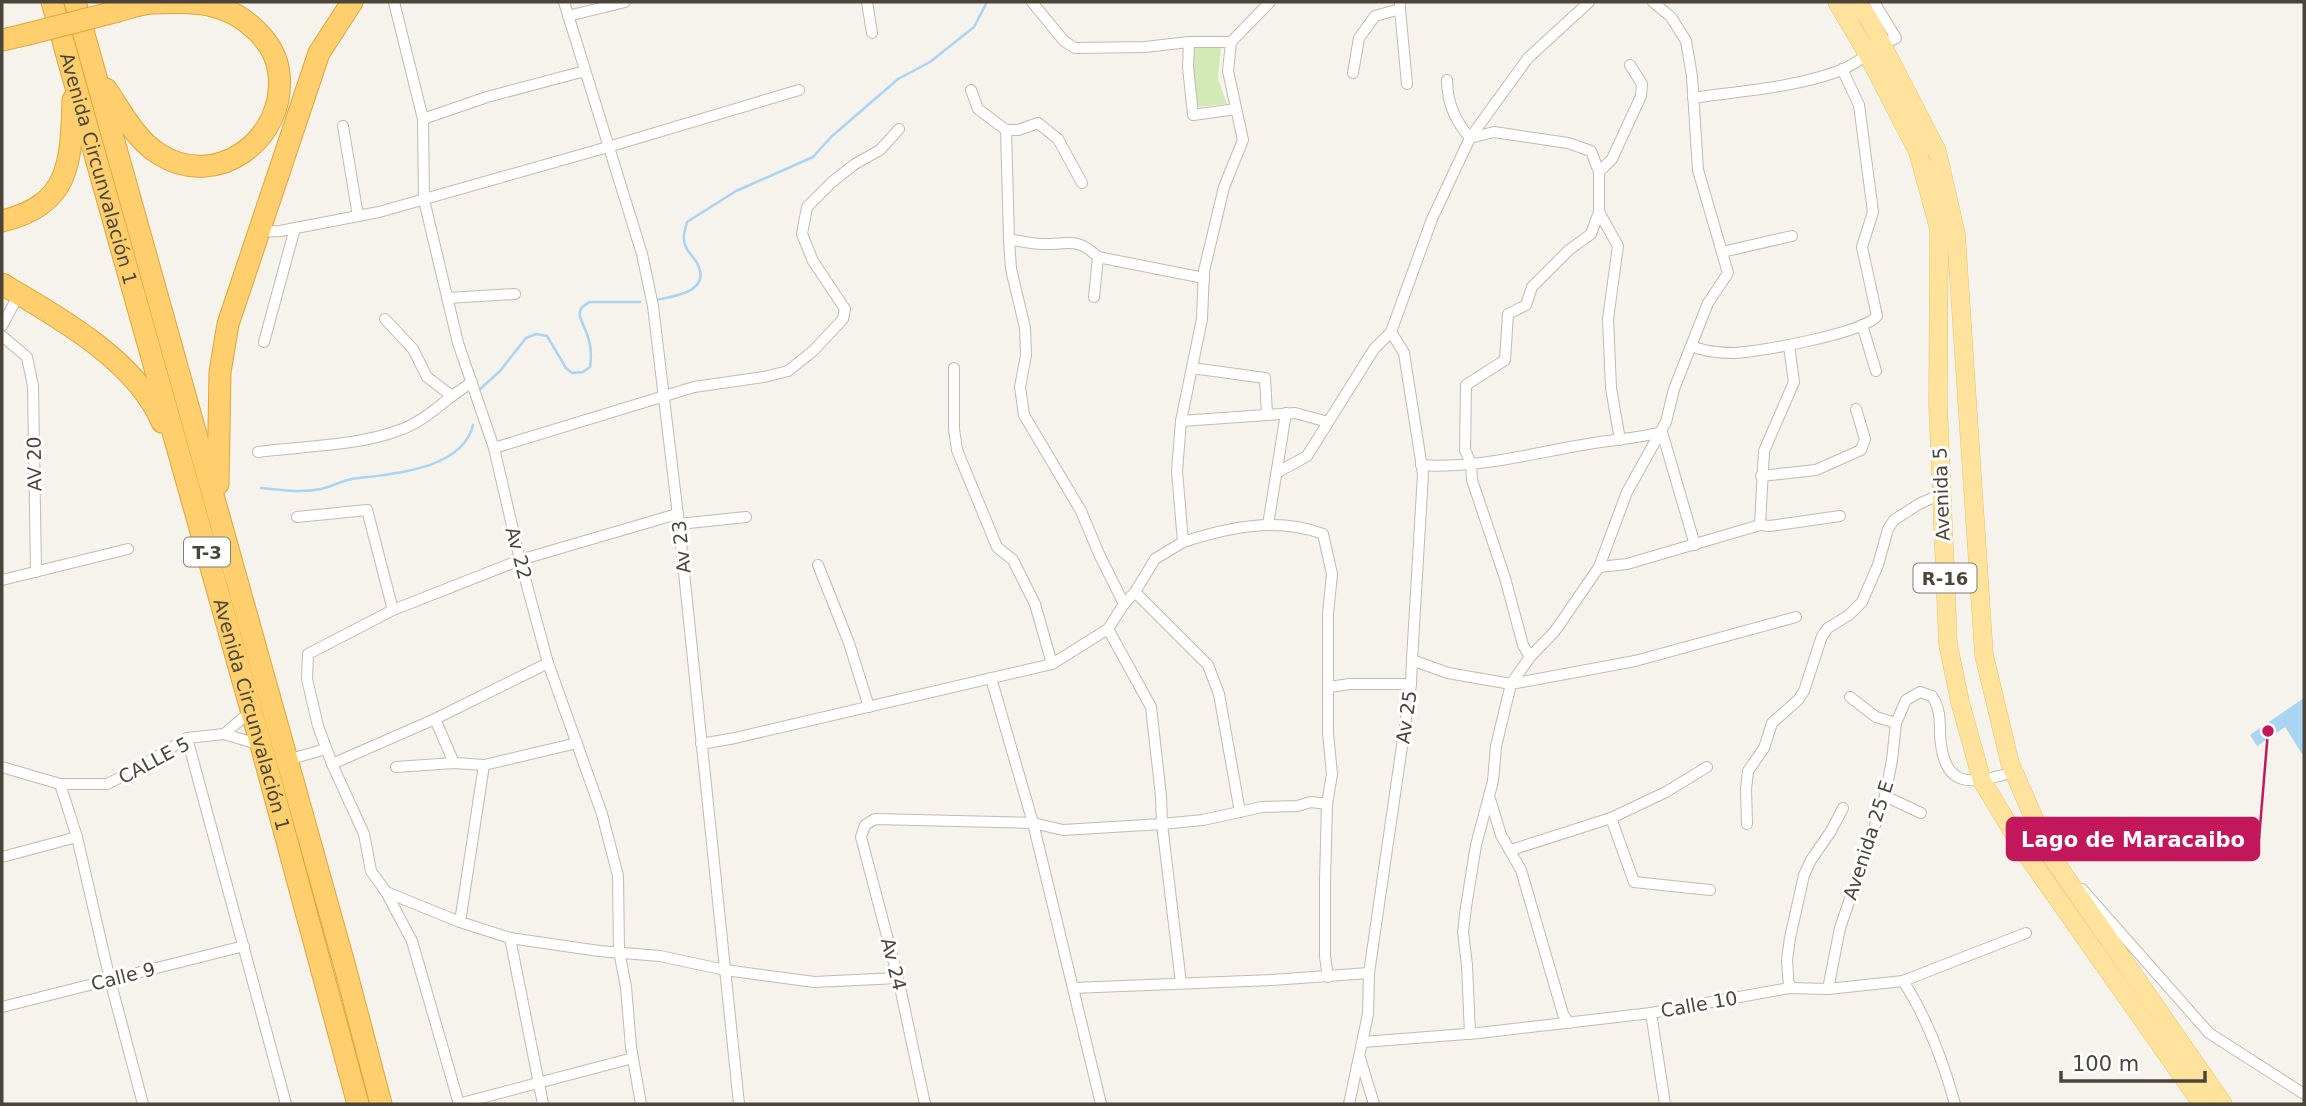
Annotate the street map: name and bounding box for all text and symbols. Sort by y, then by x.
street label: Avenida Circunvalación 1 [56,50,142,287]
street label: AV 20 [23,436,45,492]
street label: Avenida 5 [1928,447,1954,541]
street label: Av 23 [667,519,695,575]
street label: Av 22 [501,524,537,582]
road number: T-3 [184,538,230,566]
road number: R-16 [1913,564,1976,592]
street label: Avenida Circunvalación 1 [209,596,295,833]
street label: Av 25 [1391,689,1421,745]
street label: CALLE 5 [115,732,193,788]
street label: Avenida 25 E [1838,778,1898,902]
callout: Lago de Maracaibo [2007,818,2259,860]
text: Lago de Maracaibo [2021,828,2245,852]
street label: Av 24 [877,935,911,993]
street label: Calle 9 [89,957,157,995]
street label: Calle 10 [1659,986,1739,1022]
scale bar [2061,1040,2204,1084]
text: 100 m [2072,1052,2139,1076]

